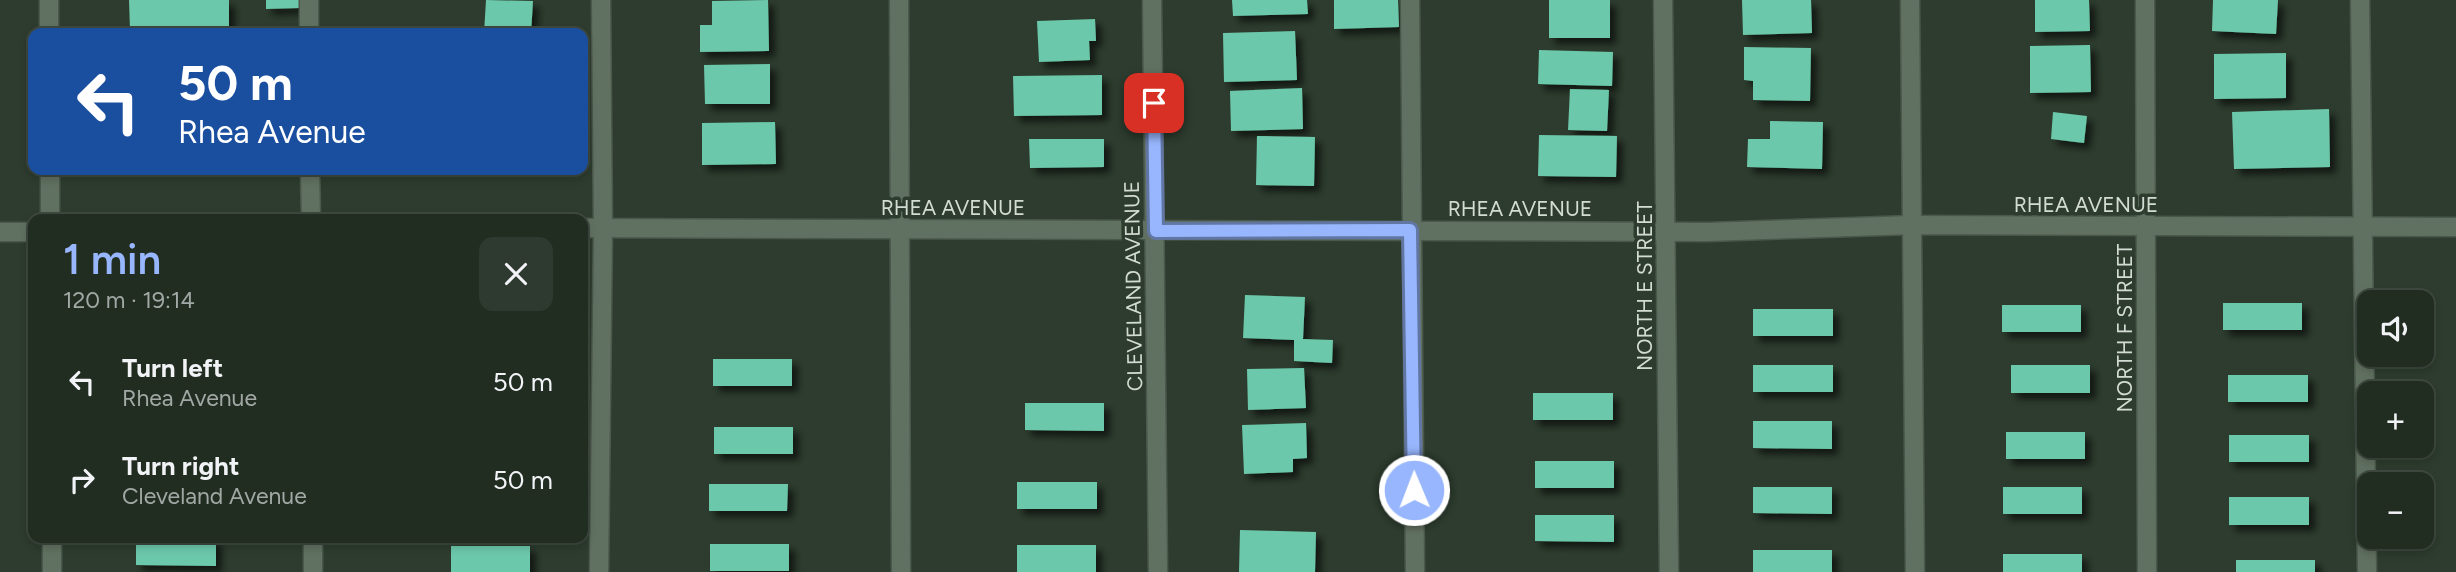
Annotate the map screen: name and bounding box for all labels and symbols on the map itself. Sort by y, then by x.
pin [1124,73,1184,133]
street label: CLEVELAND AVENUE [1119,181,1147,391]
street label: RHEA AVENUE [2014,192,2158,217]
street label: RHEA AVENUE [881,195,1025,220]
street label: RHEA AVENUE [1448,196,1592,221]
street label: NORTH E STREET [1632,201,1657,371]
street label: NORTH F STREET [2112,243,2137,412]
position arrow [1377,453,1451,527]

